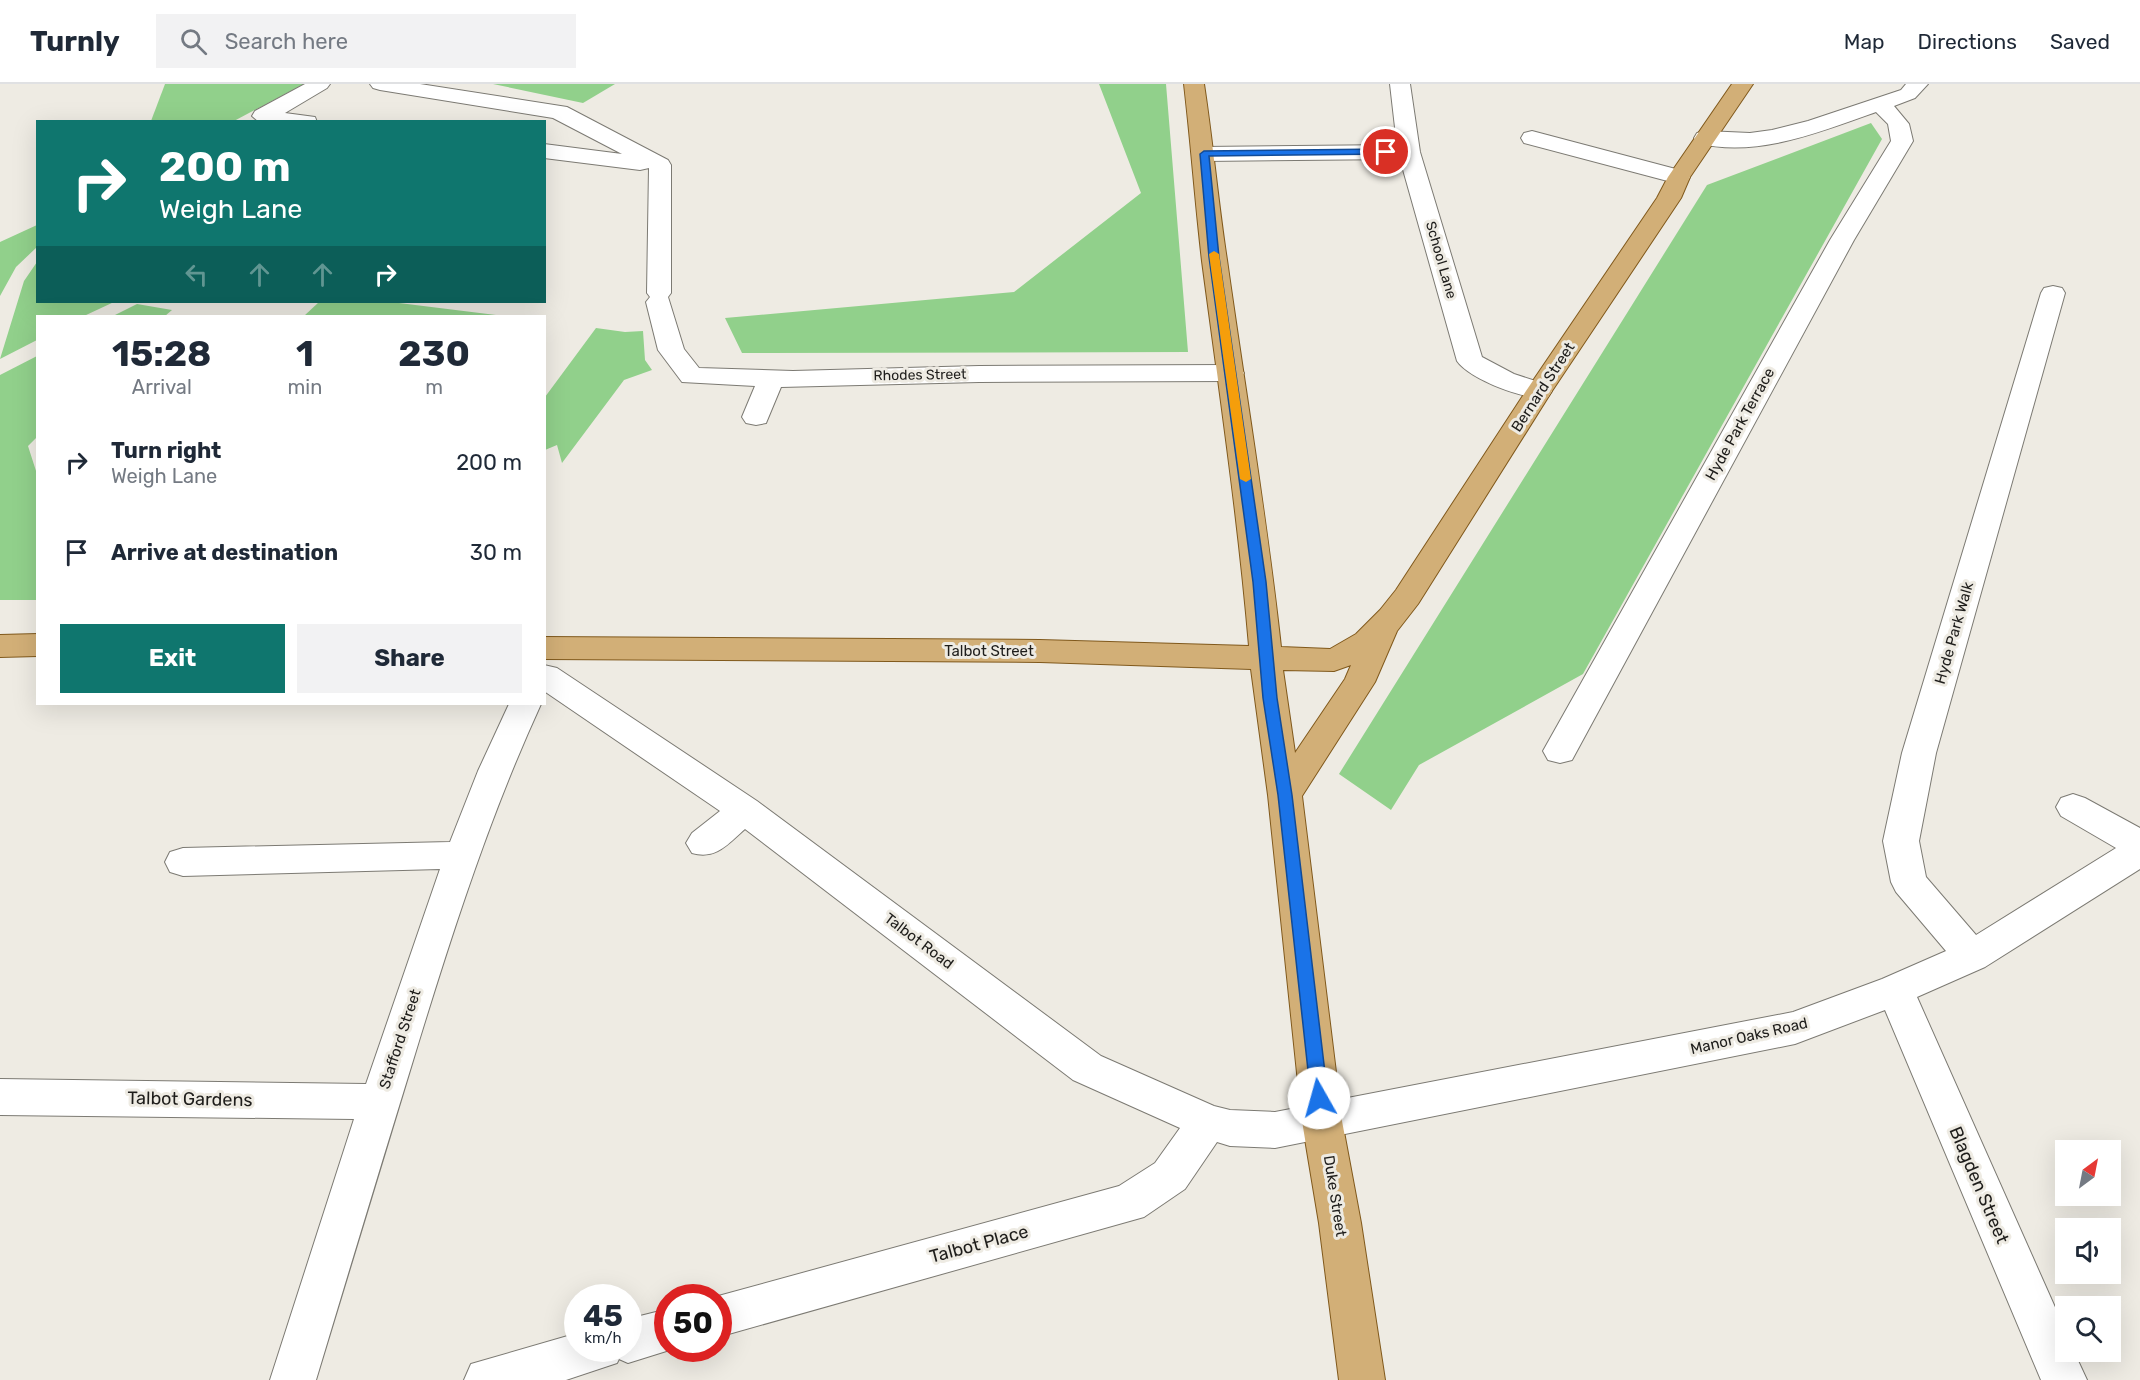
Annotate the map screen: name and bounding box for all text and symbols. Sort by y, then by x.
search box [156,14,576,68]
text: Turnly [30,25,120,58]
icon: search [177,25,210,58]
text: Search here [225,28,348,55]
text: Map [1844,29,1885,54]
text: Directions [1918,29,2017,54]
text: Saved [2050,29,2110,54]
pin [1360,126,1411,177]
icon: arrive [1369,135,1402,168]
text: 200 m [159,142,291,192]
icon: right [60,144,138,222]
text: Weigh Lane [159,193,302,225]
street label: School Lane [1422,219,1460,301]
icon: left [180,258,213,291]
icon: ahead [243,258,276,291]
icon: ahead [306,258,339,291]
icon: right [369,258,402,291]
text: 15:28 [112,332,211,375]
text: 1 [296,332,314,375]
text: 230 [398,332,470,375]
street label: Bernard Street [1507,339,1579,435]
street label: Hyde Park Terrace [1702,365,1778,483]
street label: Rhodes Street [873,366,967,384]
text: Arrival [132,375,192,399]
text: min [288,375,322,399]
text: m [425,375,443,399]
text: Turn right [111,437,221,464]
icon: right [60,446,93,479]
text: 200 m [456,449,522,476]
text: Weigh Lane [111,464,217,488]
icon: arrive [60,536,93,569]
text: Arrive at destination [111,539,338,566]
text: 30 m [470,539,522,566]
street label: Hyde Park Walk [1931,580,1977,686]
button: Exit [60,624,285,693]
button: Share [297,624,522,693]
street label: Talbot Street [944,642,1034,660]
street label: Talbot Road [881,909,957,973]
street label: Stafford Street [375,987,425,1091]
street label: Manor Oaks Road [1689,1014,1809,1058]
position arrow [1287,1066,1351,1130]
street label: Talbot Gardens [127,1087,253,1111]
street label: Blagden Street [1944,1123,2014,1247]
north arrow [2055,1140,2121,1206]
map controls [2055,1140,2121,1362]
street label: Duke Street [1320,1154,1350,1238]
button: sound [2055,1218,2121,1284]
street label: Talbot Place [927,1220,1031,1268]
speed limit sign: 50 [654,1284,732,1362]
button: search [2055,1296,2121,1362]
text: 45 [583,1298,623,1334]
text: km/h [584,1329,622,1347]

